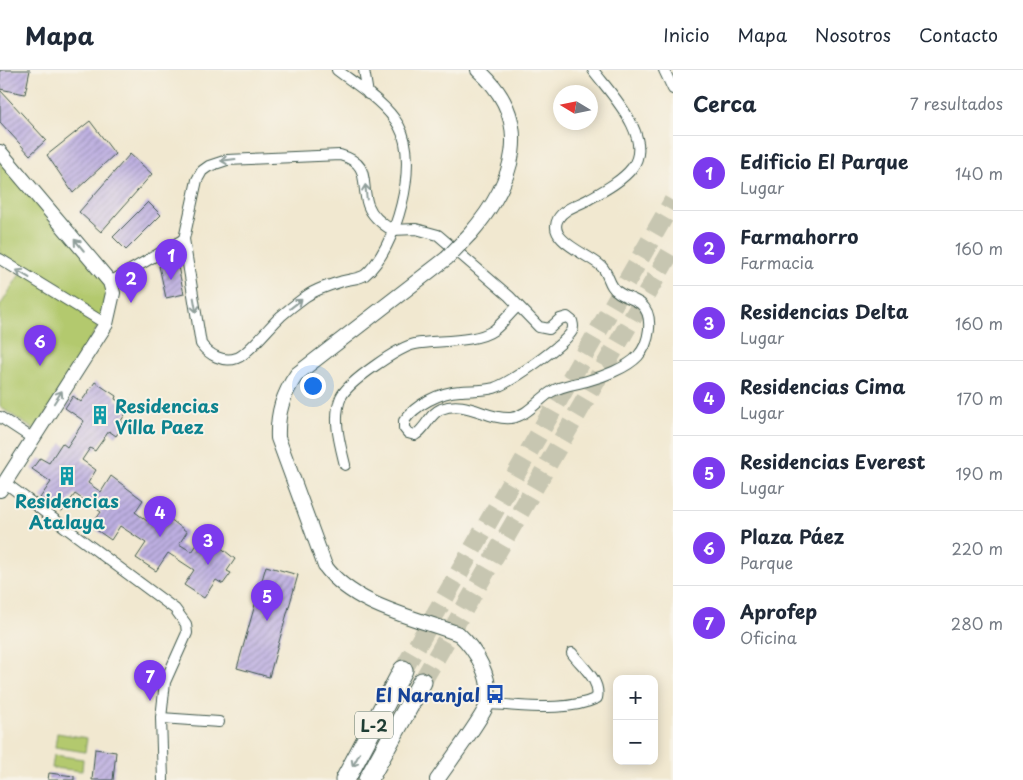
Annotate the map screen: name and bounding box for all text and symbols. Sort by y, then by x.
text: Mapa [25,17,94,53]
text: Inicio [663,21,710,48]
text: Mapa [738,21,787,48]
text: Nosotros [815,21,891,48]
text: Contacto [919,21,998,48]
north arrow [553,85,598,130]
text: Cerca [693,87,757,119]
text: 7 resultados [910,91,1003,115]
text: Edificio El Parque [740,147,908,175]
one-way arrow [220,156,236,166]
text: 1 [705,161,713,185]
text: 140 m [955,161,1003,185]
text: Lugar [740,175,784,199]
one-way arrow [361,184,371,200]
text: Farmahorro [740,222,858,250]
text: 2 [703,236,715,260]
text: 160 m [955,236,1003,260]
one-way arrow [73,239,84,252]
pin: 1 [155,239,187,280]
text: Farmacia [740,250,814,274]
pin: 2 [115,262,147,303]
one-way arrow [17,268,31,278]
one-way arrow [190,296,200,312]
text: Residencias Delta [740,297,909,325]
one-way arrow [289,299,303,309]
text: 3 [704,311,714,335]
text: 160 m [955,311,1003,335]
pin: 6 [24,325,56,366]
text: Lugar [740,325,784,349]
text: Residencias Cima [740,372,906,400]
your location [300,373,326,399]
text: 4 [704,386,714,410]
text: 170 m [957,386,1003,410]
one-way arrow [53,390,64,404]
place label: Residencias Villa Paez [115,392,219,440]
text: Lugar [740,400,784,424]
building icon: Residencias Villa Paez [89,404,111,426]
text: Residencias Everest [740,447,925,475]
text: 5 [704,461,714,485]
text: 190 m [955,461,1003,485]
building icon: Residencias Atalaya [56,465,78,487]
text: Lugar [740,475,784,499]
place label: Residencias Atalaya [15,487,119,535]
pin: 4 [144,496,176,537]
text: Plaza Páez [740,522,844,550]
pin: 3 [192,524,224,565]
text: 6 [703,536,715,560]
text: 220 m [952,536,1003,560]
text: Parque [740,550,793,574]
pin: 5 [251,580,283,621]
text: Aprofep [740,597,817,625]
text: 7 [704,611,714,635]
text: 280 m [951,611,1003,635]
text: Oficina [740,625,797,649]
pin: 7 [134,660,166,701]
map controls [613,675,658,765]
button: + [613,675,658,720]
place label: El Naranjal [375,681,480,708]
bus stop icon: El Naranjal [484,683,506,705]
road number: L-2 [355,712,393,738]
button: − [613,720,658,765]
one-way arrow [350,752,360,766]

